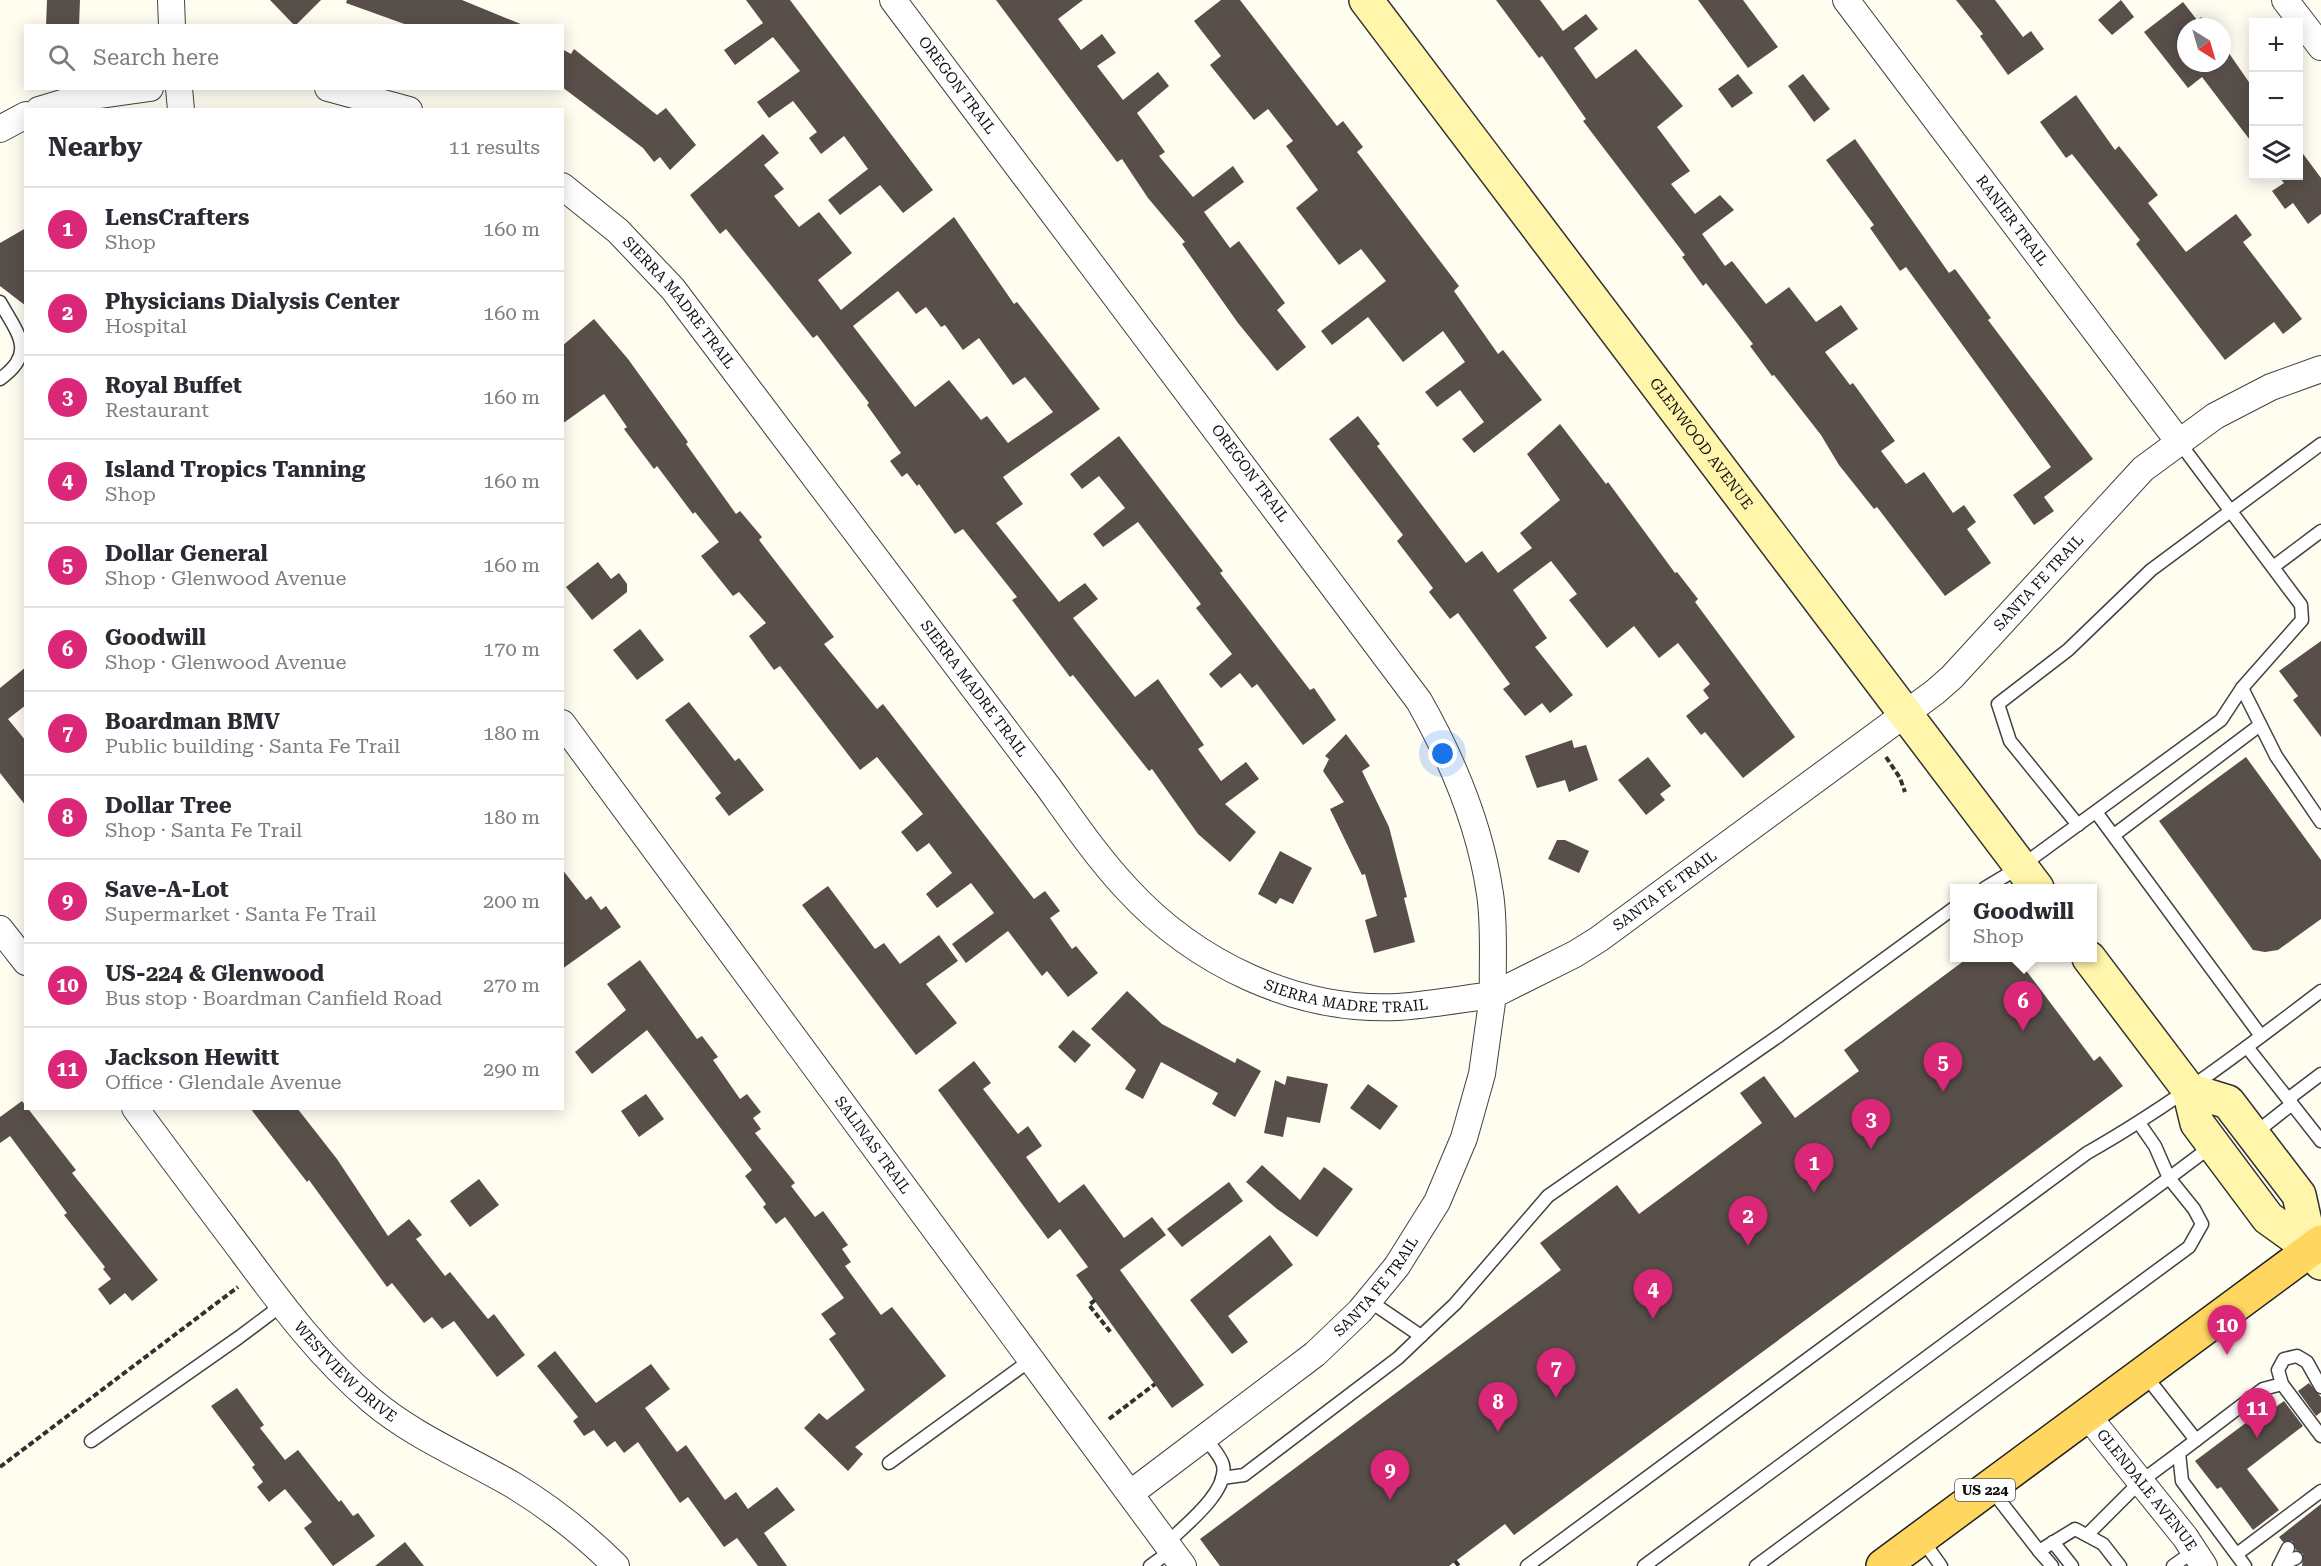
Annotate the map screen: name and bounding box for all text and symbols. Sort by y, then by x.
north arrow [2177,18,2231,72]
map controls [2249,18,2303,180]
button: + [2249,18,2303,72]
search box [24,24,564,90]
street label: OREGON TRAIL [915,33,999,137]
icon: search [45,41,78,74]
text: Search here [93,45,219,70]
button: − [2249,72,2303,126]
button: layers [2249,126,2303,180]
text: Nearby [48,132,142,162]
text: 11 results [449,135,540,159]
street label: RANIER TRAIL [1972,172,2052,269]
text: LensCrafters [105,205,249,230]
text: 1 [62,217,73,241]
text: 160 m [483,217,540,241]
text: Shop [105,230,156,254]
street label: SIERRA MADRE TRAIL [619,233,739,372]
text: Physicians Dialysis Center [105,289,400,314]
text: 2 [62,301,73,325]
text: 160 m [483,301,540,325]
text: Hospital [105,314,187,338]
text: Royal Buffet [105,373,242,398]
street label: GLENWOOD AVENUE [1646,374,1757,513]
text: 3 [62,385,73,409]
text: 160 m [483,385,540,409]
text: Restaurant [105,398,209,422]
street label: OREGON TRAIL [1208,421,1292,525]
text: Island Tropics Tanning [105,457,365,482]
text: 4 [62,469,73,493]
text: 160 m [483,469,540,493]
text: Shop [105,482,156,506]
street label: SANTA FE TRAIL [1990,531,2087,634]
text: Dollar General [105,541,268,566]
text: 5 [62,553,73,577]
text: 160 m [483,553,540,577]
text: Shop · Glenwood Avenue [105,566,347,590]
street label: SIERRA MADRE TRAIL [917,617,1031,760]
text: Goodwill [105,625,206,650]
text: 6 [62,637,73,661]
text: 170 m [483,637,540,661]
text: Shop · Glenwood Avenue [105,650,347,674]
text: Boardman BMV [105,709,280,734]
text: 7 [62,721,73,745]
text: 180 m [483,721,540,745]
text: Public building · Santa Fe Trail [105,734,400,758]
your location [1428,739,1457,768]
text: Dollar Tree [105,793,232,818]
text: 8 [62,805,73,829]
text: 180 m [483,805,540,829]
text: Shop · Santa Fe Trail [105,818,302,842]
street label: SANTA FE TRAIL [1610,847,1720,935]
text: Save-A-Lot [105,877,229,902]
popup [1950,884,2097,962]
text: 9 [62,889,73,913]
text: 200 m [483,889,540,913]
text: Goodwill [1973,899,2074,924]
text: Supermarket · Santa Fe Trail [105,902,377,926]
text: Shop [1973,924,2024,948]
text: US-224 & Glenwood [105,961,324,986]
text: 10 [56,973,79,997]
text: 270 m [483,973,540,997]
street label: SIERRA MADRE TRAIL [1261,976,1429,1016]
pin: 6 [2004,982,2042,1031]
text: Bus stop · Boardman Canfield Road [105,986,442,1010]
pin: 5 [1924,1042,1962,1092]
text: Jackson Hewitt [105,1045,279,1070]
text: 11 [56,1057,79,1081]
text: 290 m [483,1057,540,1081]
text: Office · Glendale Avenue [105,1070,341,1094]
street label: SALINAS TRAIL [831,1093,915,1197]
pin: 3 [1852,1100,1890,1149]
pin: 1 [1794,1144,1834,1193]
pin: 2 [1728,1196,1768,1246]
street label: SANTA FE TRAIL [1330,1233,1422,1340]
pin: 4 [1634,1270,1672,1319]
pin: 10 [2208,1306,2246,1355]
street label: WESTVIEW DRIVE [290,1318,400,1426]
pin: 7 [1536,1348,1576,1398]
pin: 8 [1478,1382,1518,1432]
pin: 11 [2238,1388,2276,1438]
street label: GLENDALE AVENUE [2093,1426,2201,1554]
pin: 9 [1370,1450,1410,1500]
road number: US 224 [1955,1479,2015,1501]

